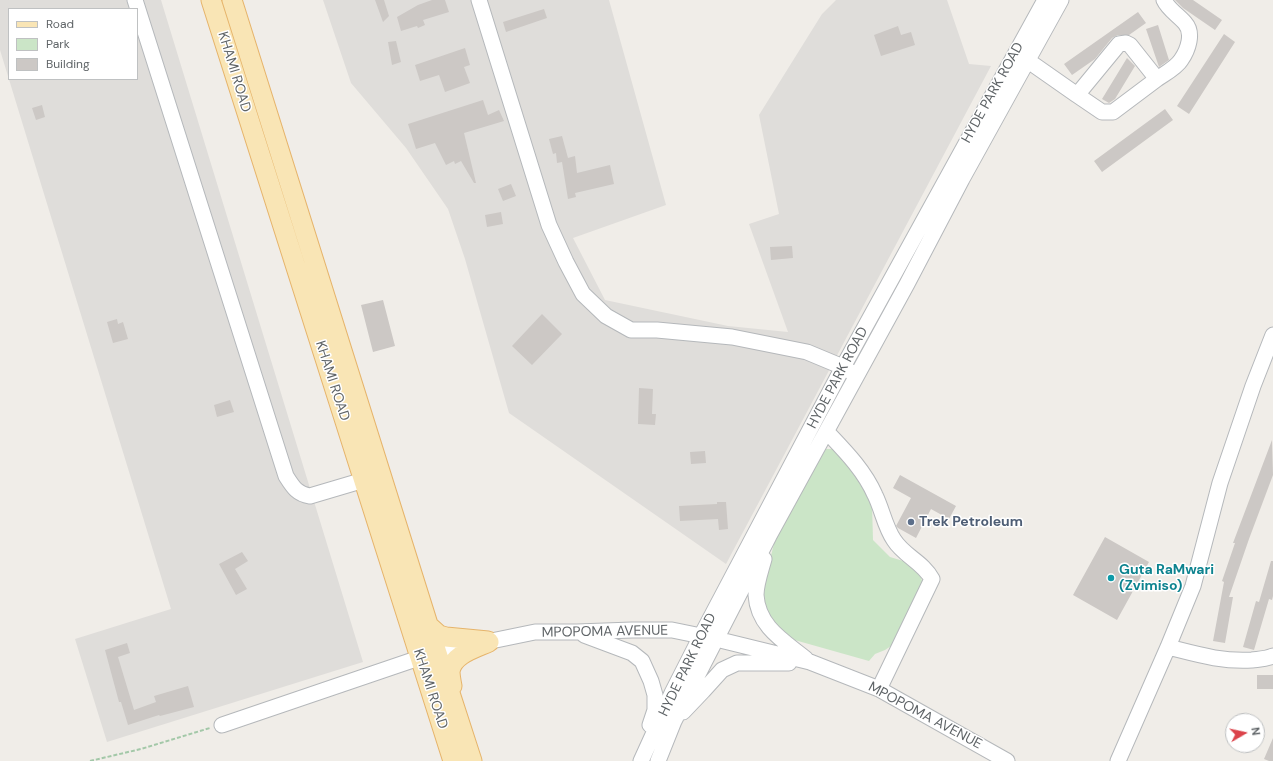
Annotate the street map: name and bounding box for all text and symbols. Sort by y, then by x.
legend [8,8,138,80]
text: Road [46,16,74,32]
street label: KHAMI ROAD [214,30,254,114]
text: Park [46,36,70,52]
street label: HYDE PARK ROAD [958,40,1028,146]
text: Building [46,56,90,72]
street label: HYDE PARK ROAD [804,324,872,432]
street label: KHAMI ROAD [311,339,353,423]
place label: Trek Petroleum [919,514,1023,530]
marker: Trek Petroleum [906,517,916,527]
place label: Guta RaMwari (Zvimiso) [1119,562,1214,594]
marker: Guta RaMwari (Zvimiso) [1106,573,1116,583]
street label: HYDE PARK ROAD [656,611,720,719]
street label: MPOPOMA AVENUE [542,622,668,642]
street label: KHAMI ROAD [409,647,451,731]
street label: MPOPOMA AVENUE [865,679,985,753]
north arrow [1225,713,1265,753]
text: N [1248,726,1263,736]

